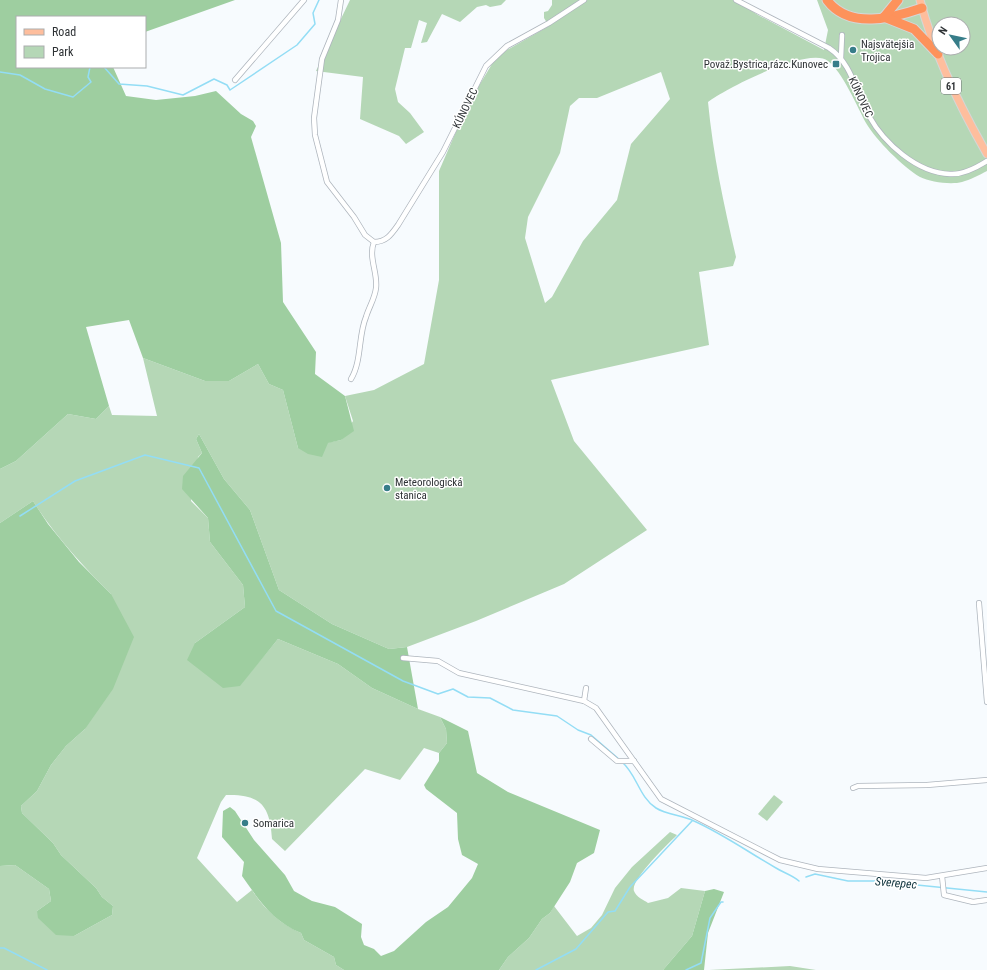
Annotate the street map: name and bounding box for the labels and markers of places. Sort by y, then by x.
place label: Najsvätejšia Trojica [861,38,914,64]
marker: Najsvätejšia Trojica [848,45,858,55]
place label: Považ.Bystrica,rázc.Kunovec [704,58,828,71]
marker: Považ.Bystrica,rázc.Kunovec [831,59,841,69]
place label: Meteorologická stanica [395,476,462,502]
marker: Meteorologická stanica [382,483,392,493]
place label: Somarica [253,817,294,830]
marker: Somarica [240,818,250,828]

